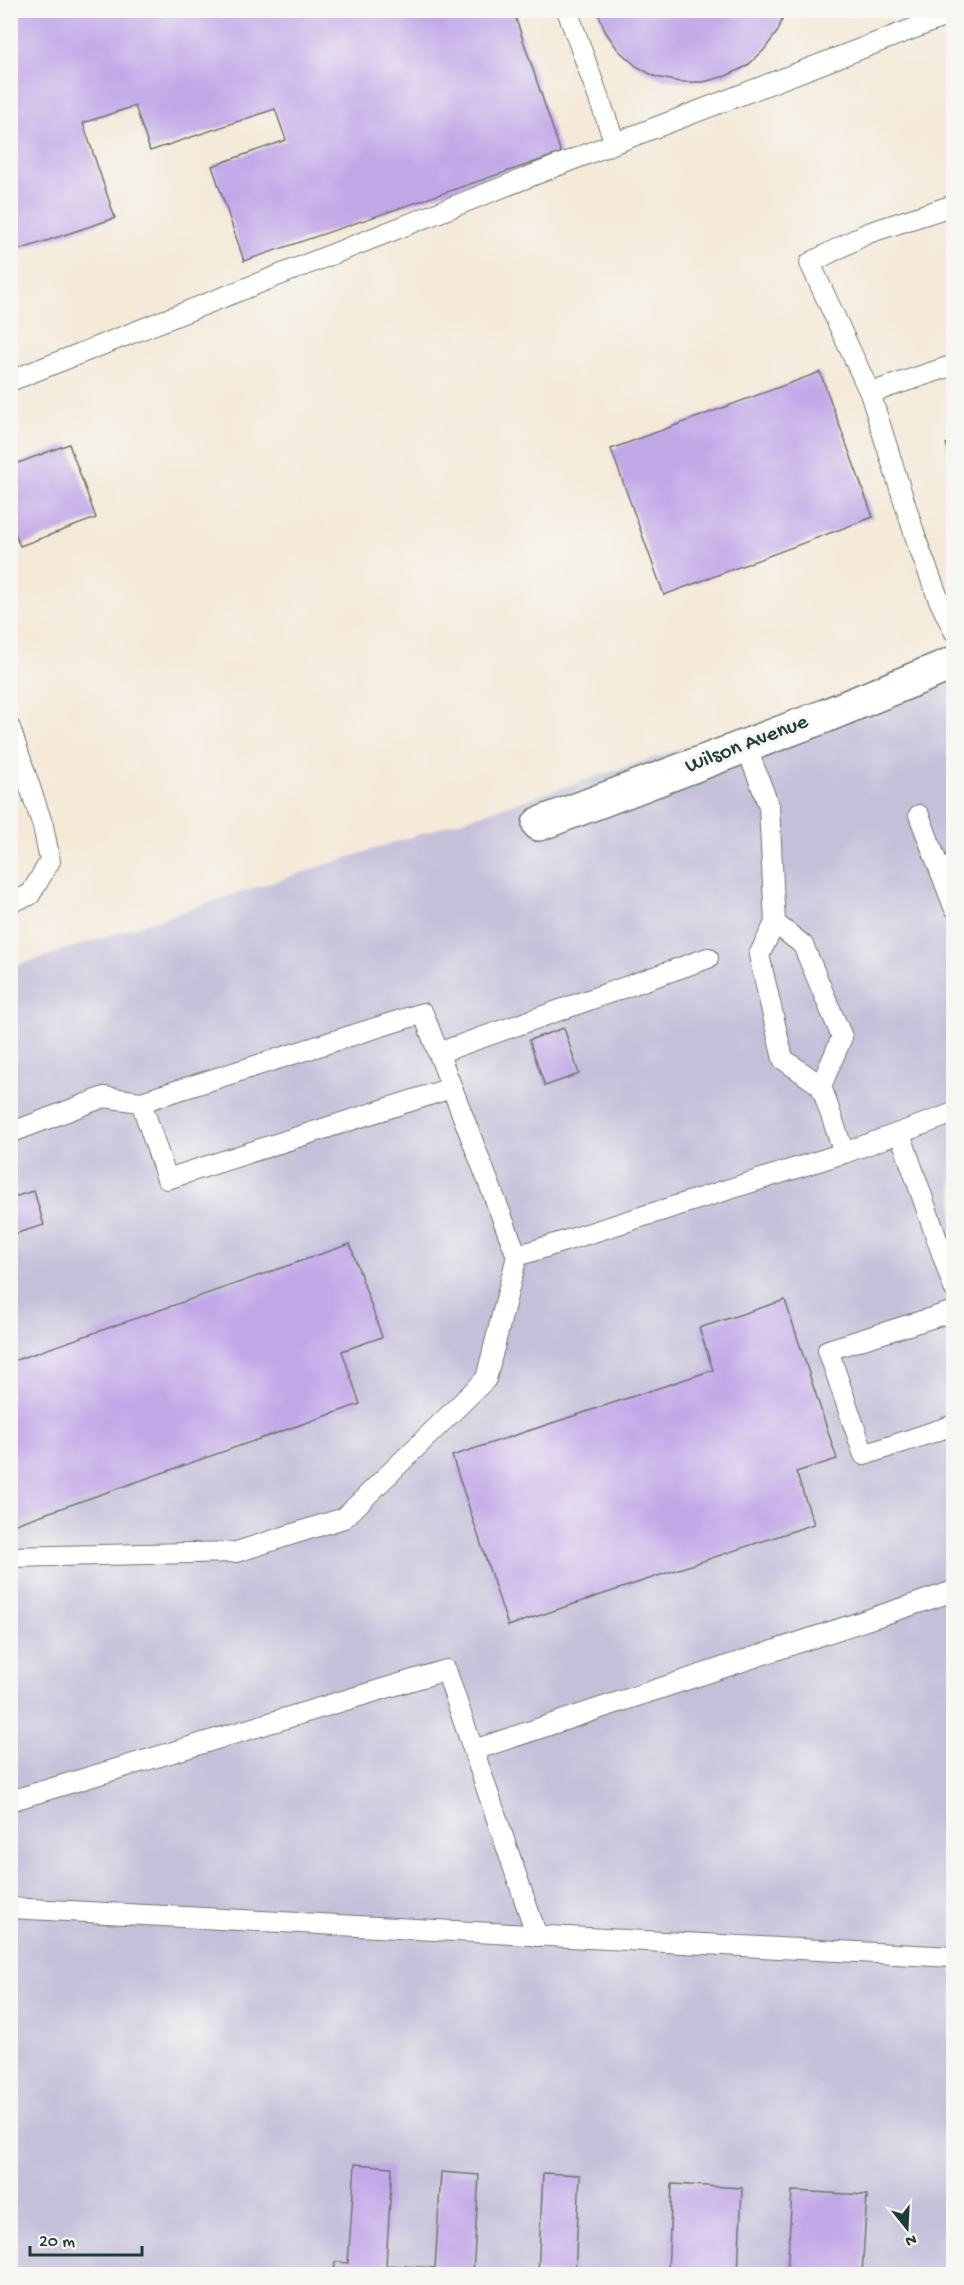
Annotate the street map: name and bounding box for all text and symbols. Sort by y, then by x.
street label: Wilson Avenue [682,709,813,780]
north arrow [877,2198,937,2258]
scale bar [30,2219,142,2257]
text: N [902,2228,918,2250]
text: 20 m [39,2232,75,2253]

